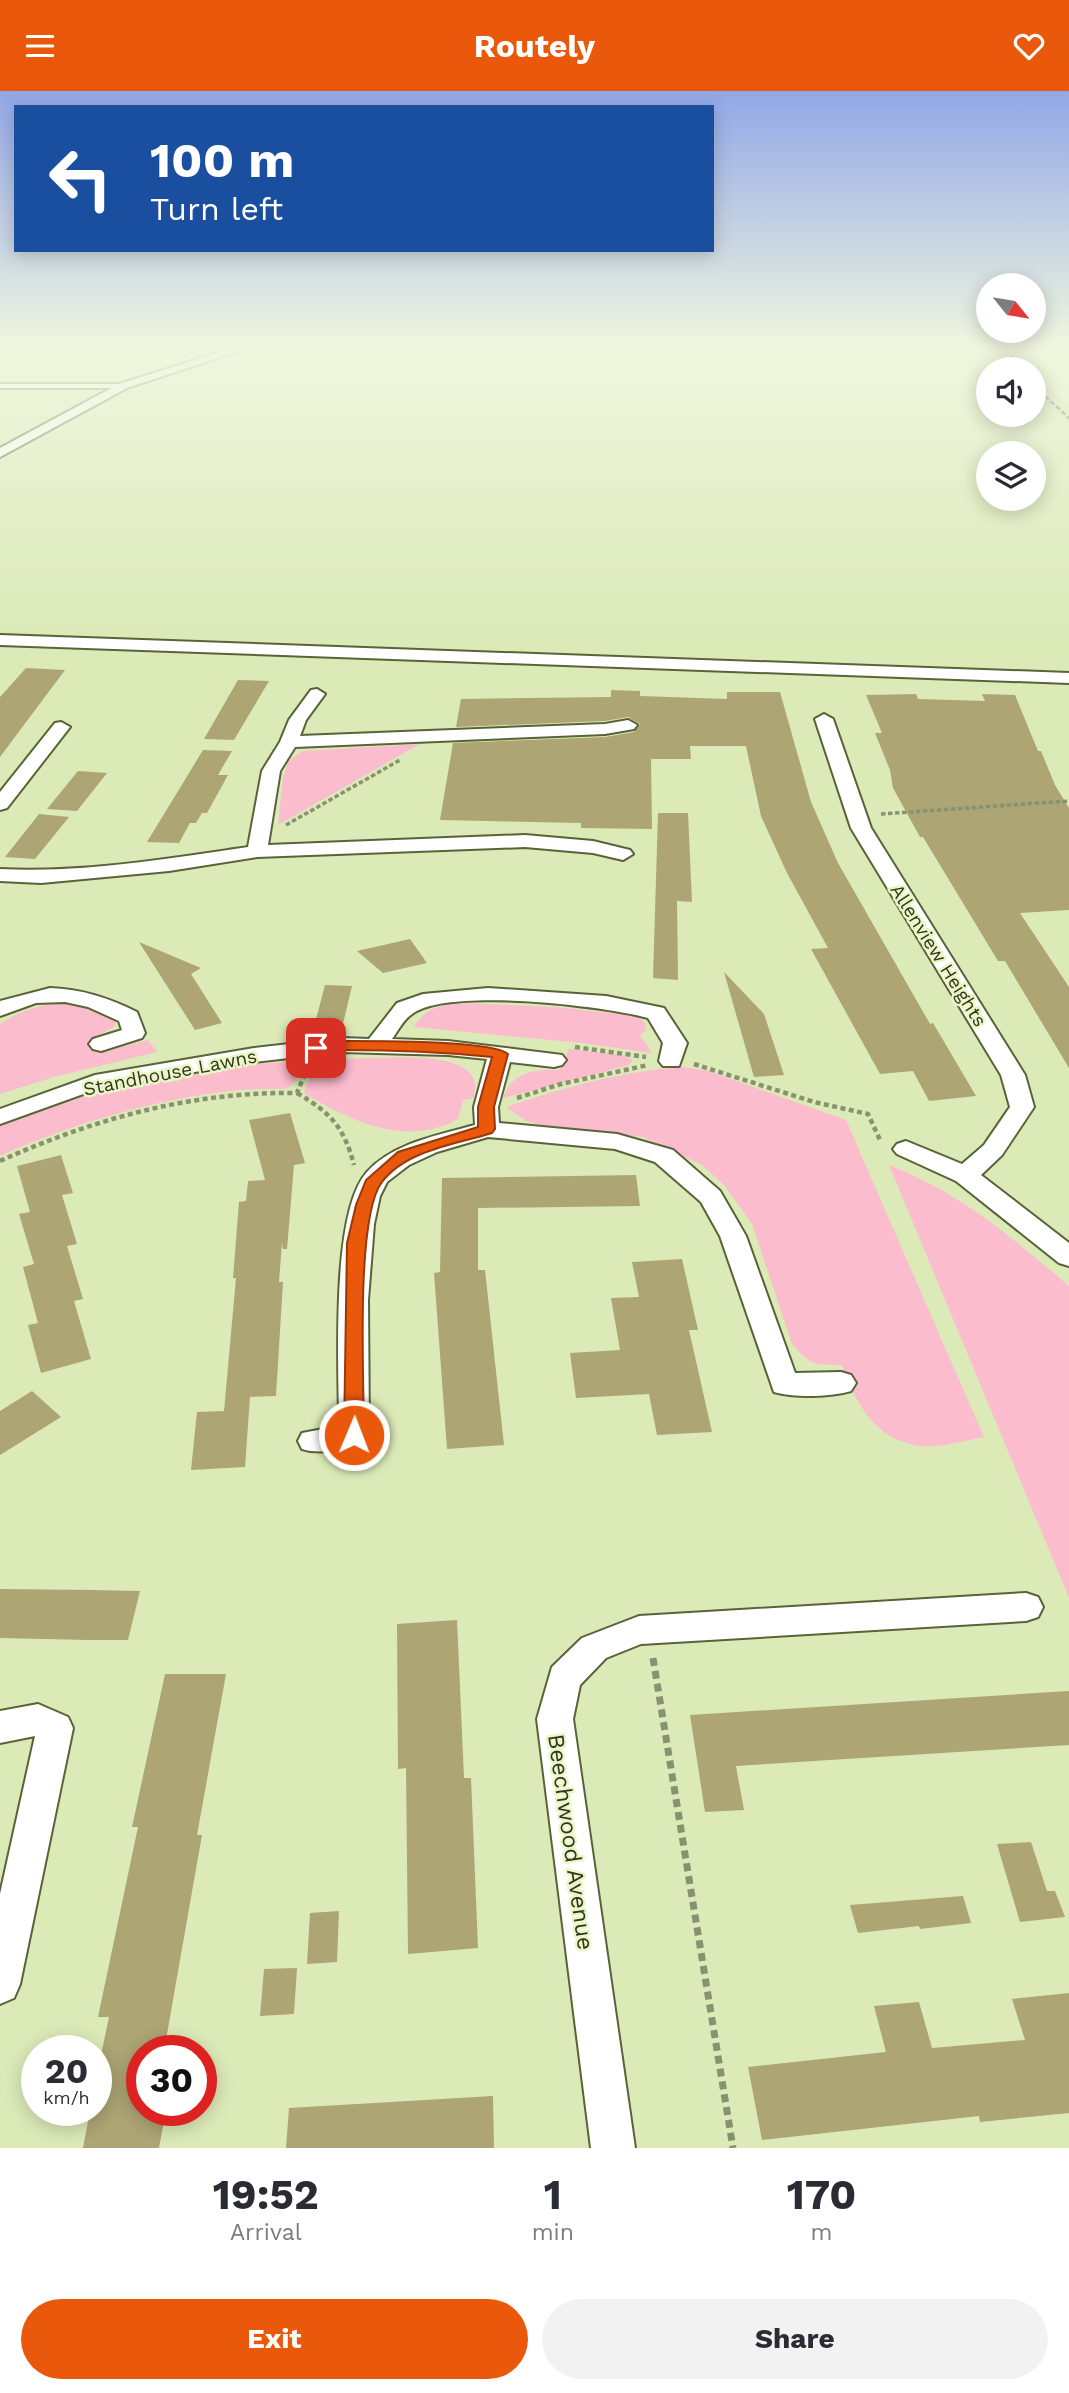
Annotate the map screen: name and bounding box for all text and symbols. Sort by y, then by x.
icon: menu [21,27,59,65]
text: Routely [474,27,595,65]
icon: heart [1010,27,1048,65]
text: 100 m [150,131,294,189]
icon: left [35,133,126,224]
text: Turn left [150,190,283,228]
north arrow [976,273,1046,343]
map controls [976,273,1046,511]
button: sound [976,357,1046,427]
button: layers [976,441,1046,511]
street label: Allenview Heights [885,880,992,1031]
pin [286,1018,346,1078]
icon: arrive [297,1029,335,1067]
street label: Standhouse Lawns [81,1044,259,1101]
position arrow [317,1398,391,1472]
street label: Beechwood Avenue [542,1732,599,1952]
speed limit sign: 30 [126,2035,217,2126]
text: 20 [45,2050,88,2092]
text: km/h [43,2087,90,2108]
text: 19:52 [213,2170,319,2219]
text: 1 [544,2170,562,2219]
text: 170 [787,2170,856,2219]
text: Arrival [230,2219,302,2246]
text: min [532,2219,574,2246]
text: m [810,2219,832,2246]
button: Exit [21,2299,528,2379]
button: Share [542,2299,1048,2379]

